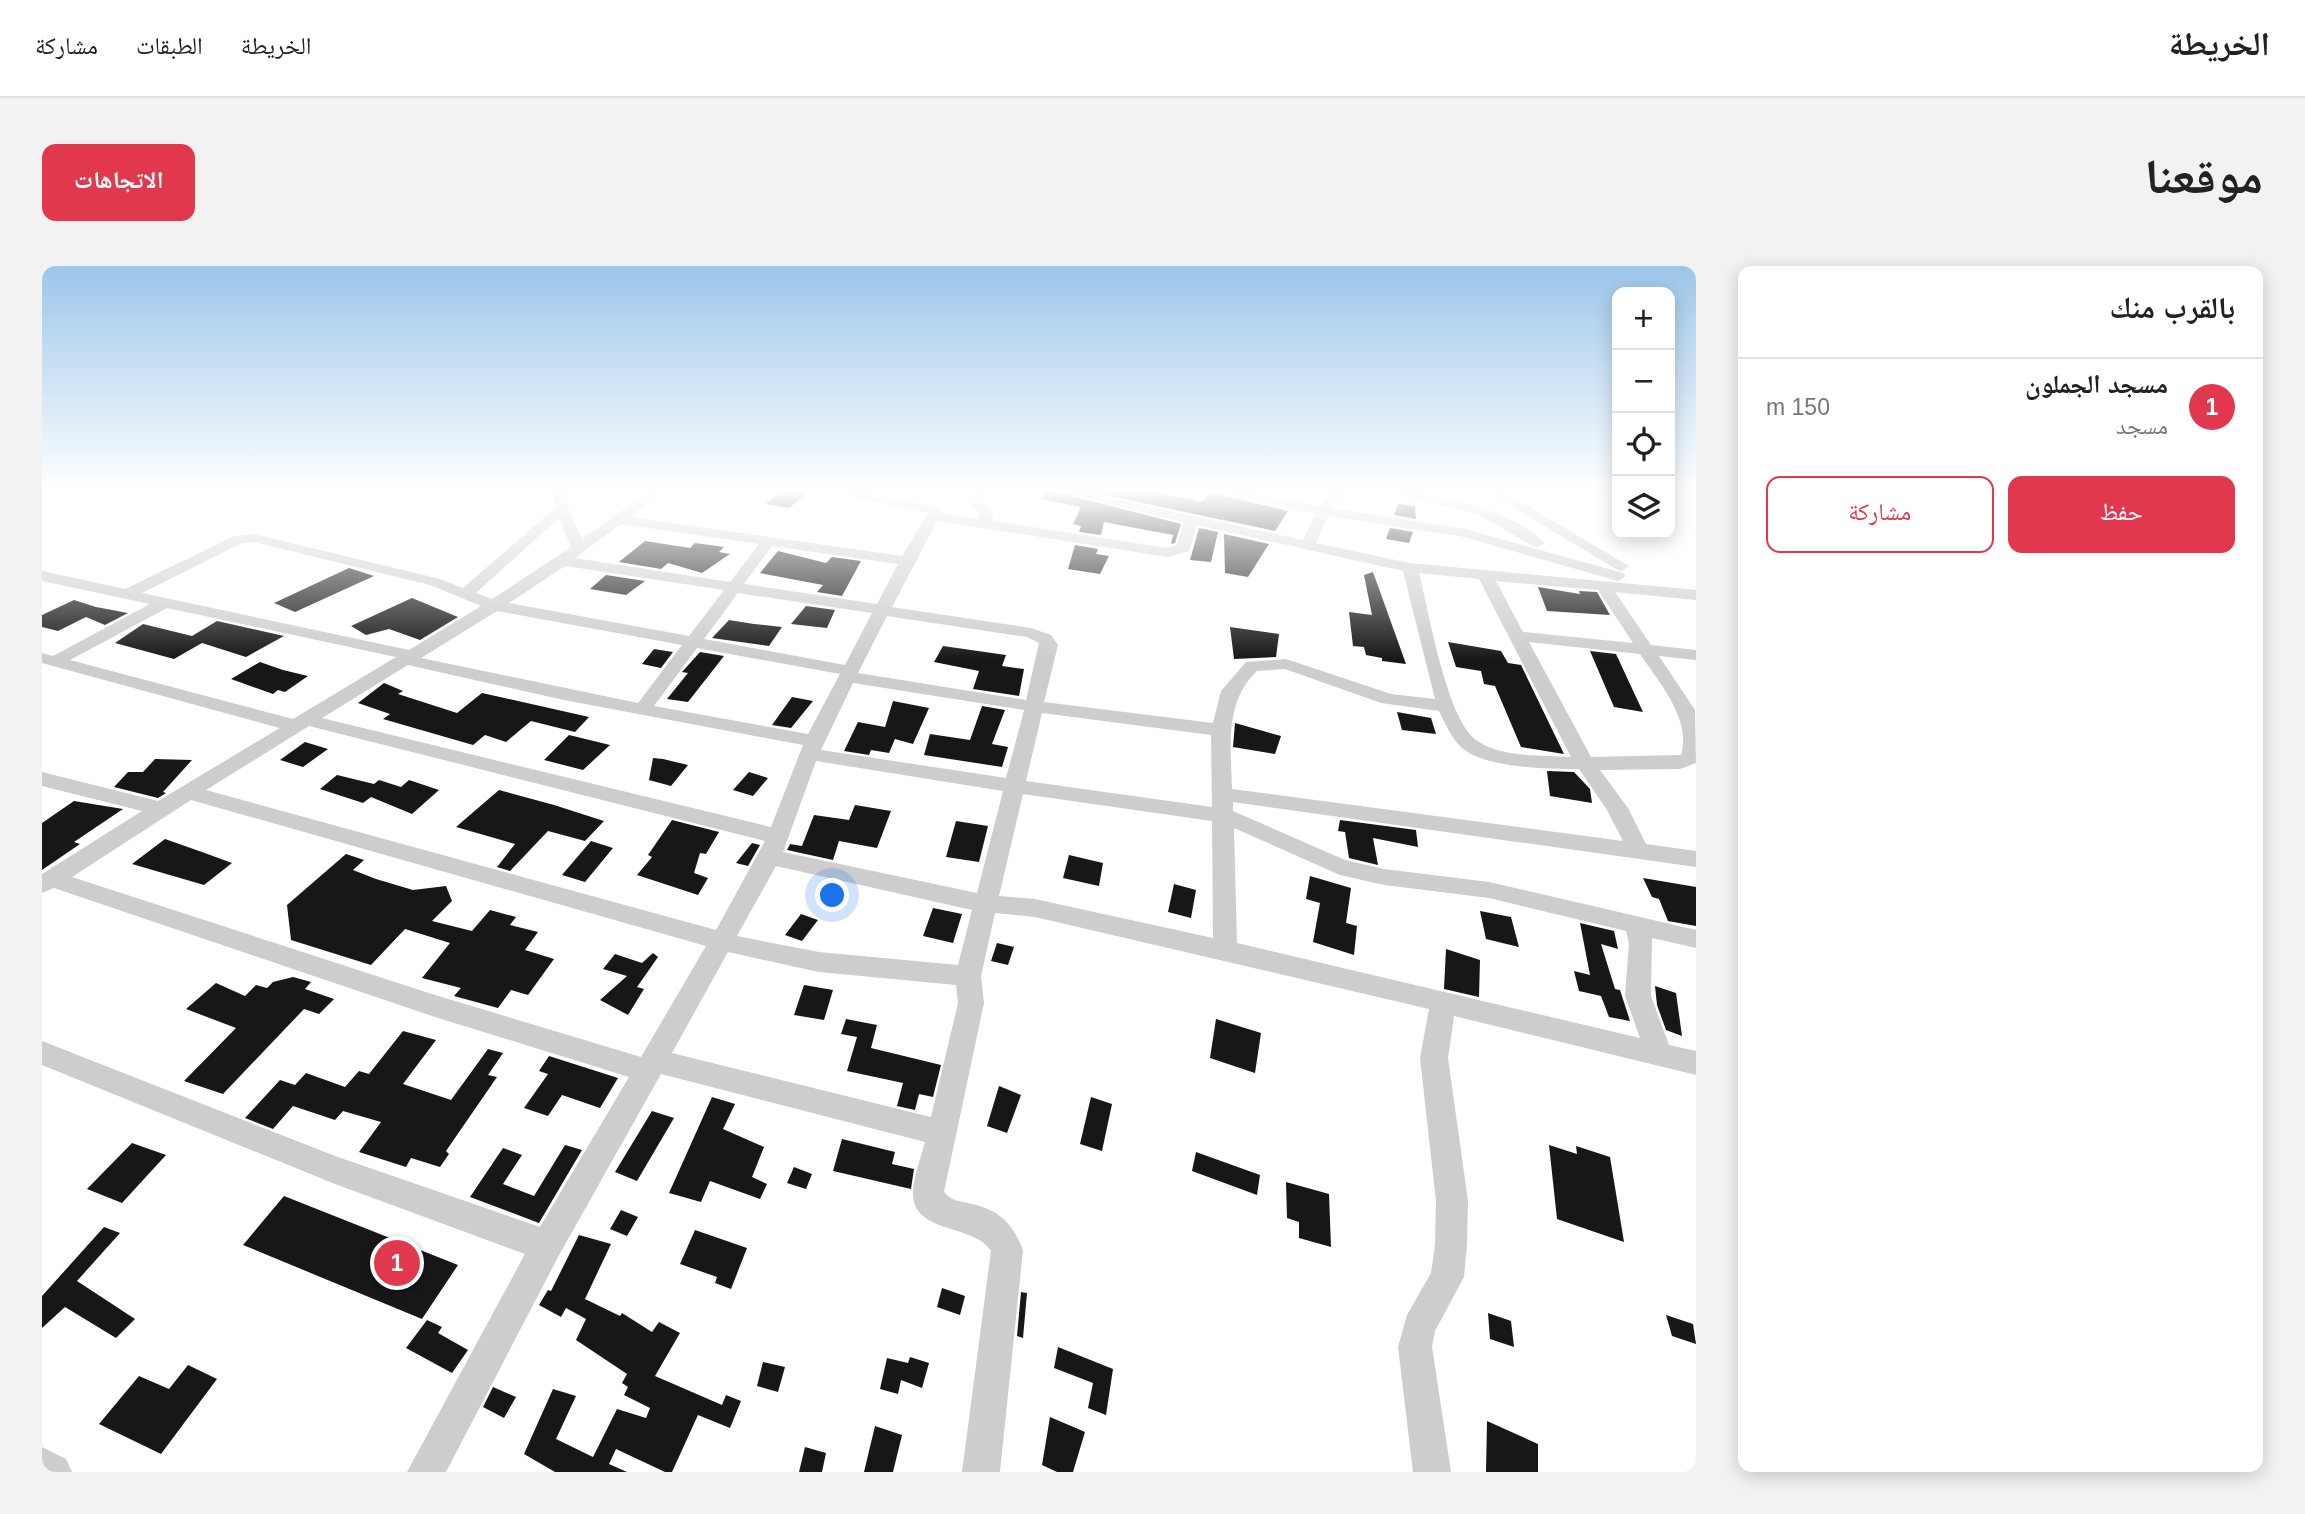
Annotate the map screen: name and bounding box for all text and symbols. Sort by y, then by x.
text: الخريطة [2169,25,2270,62]
text: مشاركة [35,32,98,59]
text: الطبقات [136,32,203,59]
text: الخريطة [241,32,311,59]
button: الاتجاهات [42,144,195,221]
text: موقعنا [2145,149,2263,203]
map controls [1612,287,1675,539]
button: + [1612,287,1675,350]
text: بالقرب منك [2110,291,2235,324]
button: − [1612,350,1675,413]
text: مسجد الجملون [2025,369,2168,399]
text: 150 m [1766,394,1830,420]
text: 1 [2206,394,2218,420]
button: locate [1612,413,1675,476]
text: مسجد [2116,413,2168,439]
button: layers [1612,476,1675,539]
button: مشاركة [1766,476,1994,553]
button: حفظ [2008,476,2235,553]
your location [815,878,849,912]
pin: 1 [374,1237,420,1289]

